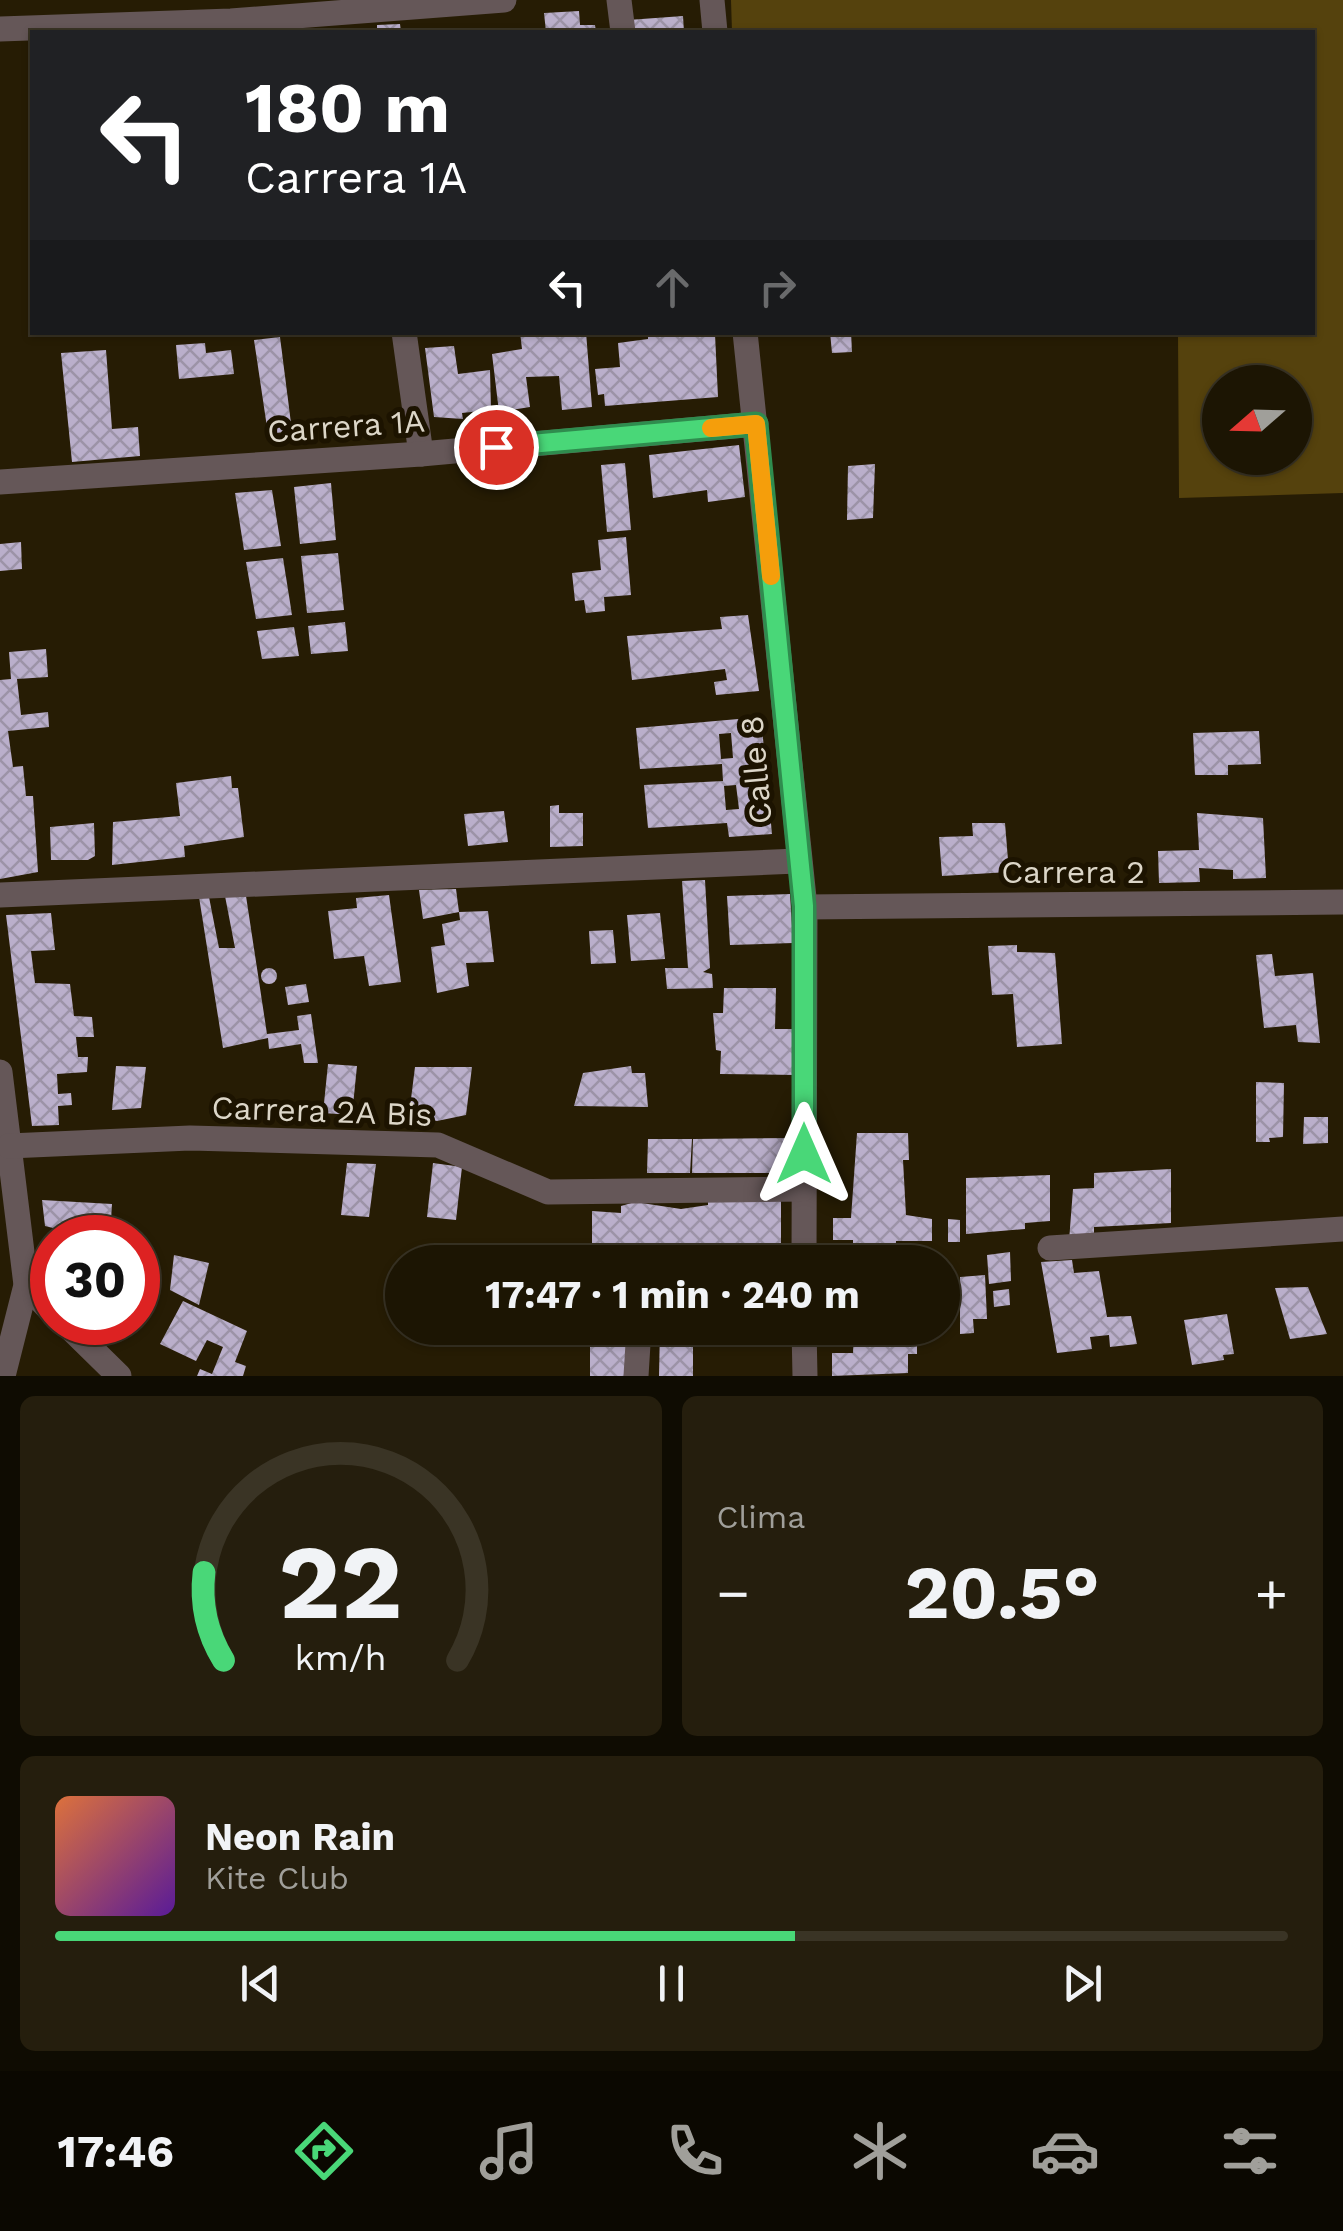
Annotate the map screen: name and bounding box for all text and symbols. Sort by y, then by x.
text: 180 m [245,67,450,149]
icon: left [80,70,210,200]
text: Carrera 1A [245,151,467,204]
icon: left [540,260,595,315]
icon: ahead [645,260,700,315]
icon: right [750,260,805,315]
north arrow [1202,365,1312,475]
map controls [1202,365,1312,475]
street label: Carrera 1A [266,402,426,450]
pin [454,405,539,490]
icon: arrive [469,420,524,475]
street label: Calle 8 [732,714,780,826]
street label: Carrera 2 [1001,853,1145,891]
street label: Carrera 2A Bis [211,1088,433,1134]
position arrow [752,1102,856,1206]
speed limit sign: 30 [30,1215,160,1345]
text: 17:47 · 1 min · 240 m [485,1273,860,1317]
text: Clima [717,1498,805,1536]
text: 22 [279,1521,403,1643]
text: 20.5° [905,1548,1100,1636]
text: − [717,1561,750,1625]
text: + [1255,1561,1288,1625]
text: km/h [295,1637,387,1679]
text: Neon Rain [205,1815,395,1859]
text: Kite Club [205,1859,349,1897]
icon: previous [233,1956,288,2011]
icon: pause [644,1956,699,2011]
icon: next [1055,1956,1110,2011]
icon: directions [289,2116,359,2186]
icon: music [474,2116,544,2186]
icon: phone [660,2116,730,2186]
icon: climate [845,2116,915,2186]
icon: car [1030,2116,1100,2186]
icon: filters [1215,2116,1285,2186]
text: 17:46 [58,2125,174,2178]

